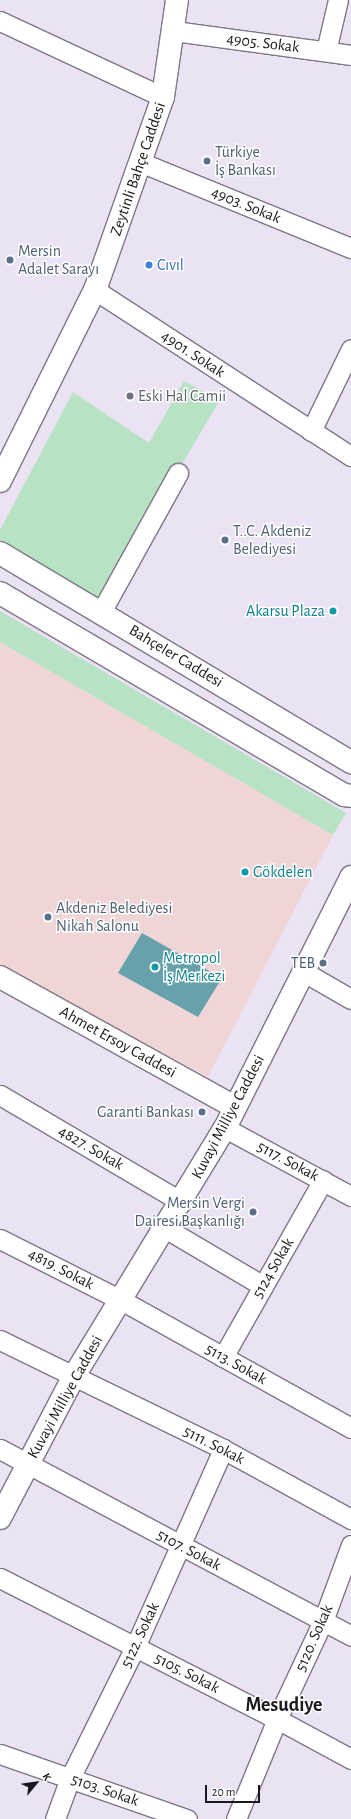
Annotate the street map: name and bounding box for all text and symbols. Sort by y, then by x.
street label: 4905. Sokak [225,29,301,57]
street label: Zeytinli Bahçe Caddesi [106,100,170,238]
place label: Türkiye İş Bankası [215,142,276,180]
marker: Türkiye İş Bankası [202,156,212,166]
street label: 4903. Sokak [208,182,284,228]
place label: Mersin Adalet Sarayı [18,241,99,279]
marker: Mersin Adalet Sarayı [5,255,15,265]
place label: Cıvıl [157,255,184,275]
marker: Cıvıl [144,260,154,270]
street label: 4901. Sokak [157,326,229,382]
place label: Eski Hal Camii [138,386,226,406]
marker: Eski Hal Camii [125,391,135,401]
place label: T..C. Akdeniz Belediyesi [233,521,311,559]
marker: T..C. Akdeniz Belediyesi [220,535,230,545]
place label: Akarsu Plaza [246,601,325,621]
marker: Akarsu Plaza [328,606,338,616]
street label: Bahçeler Caddesi [125,620,227,692]
place label: Gökdelen [253,862,312,882]
marker: Gökdelen [240,867,250,877]
place label: Akdeniz Belediyesi Nikah Salonu [56,898,172,936]
marker: Akdeniz Belediyesi Nikah Salonu [43,912,53,922]
place label: Metropol İş Merkezi [163,948,225,986]
place label: TEB [291,953,315,973]
marker: TEB [318,958,328,968]
marker: Metropol İş Merkezi [150,962,160,972]
street label: Ahmet Ersoy Caddesi [56,1002,180,1082]
street label: Kuvayi Milliye Caddesi [187,1052,269,1182]
place label: Garanti Bankası [97,1102,194,1122]
marker: Garanti Bankası [197,1107,207,1117]
street label: 4827. Sokak [55,1122,127,1174]
street label: 5117. Sokak [254,1137,322,1185]
place label: Mersin Vergi Dairesi Başkanlığı [135,1193,245,1231]
marker: Mersin Vergi Dairesi Başkanlığı [248,1207,258,1217]
street label: 5124 Sokak [248,1234,298,1302]
street label: 4819. Sokak [25,1244,97,1294]
street label: Kuvayi Milliye Caddesi [23,1332,107,1462]
street label: 5113. Sokak [202,1339,270,1389]
street label: 5111. Sokak [180,1421,248,1469]
street label: 5107. Sokak [153,1525,225,1575]
street label: 5122. Sokak [117,1599,163,1671]
street label: 5120. Sokak [291,1602,337,1674]
street label: 5105. Sokak [151,1648,223,1698]
district label: Mesudiye [245,1693,323,1717]
north arrow [16,1763,56,1803]
street label: 5103. Sokak [69,1769,141,1811]
text: K [41,1771,53,1782]
scale bar [207,1777,262,1803]
text: 20 m [212,1786,235,1798]

